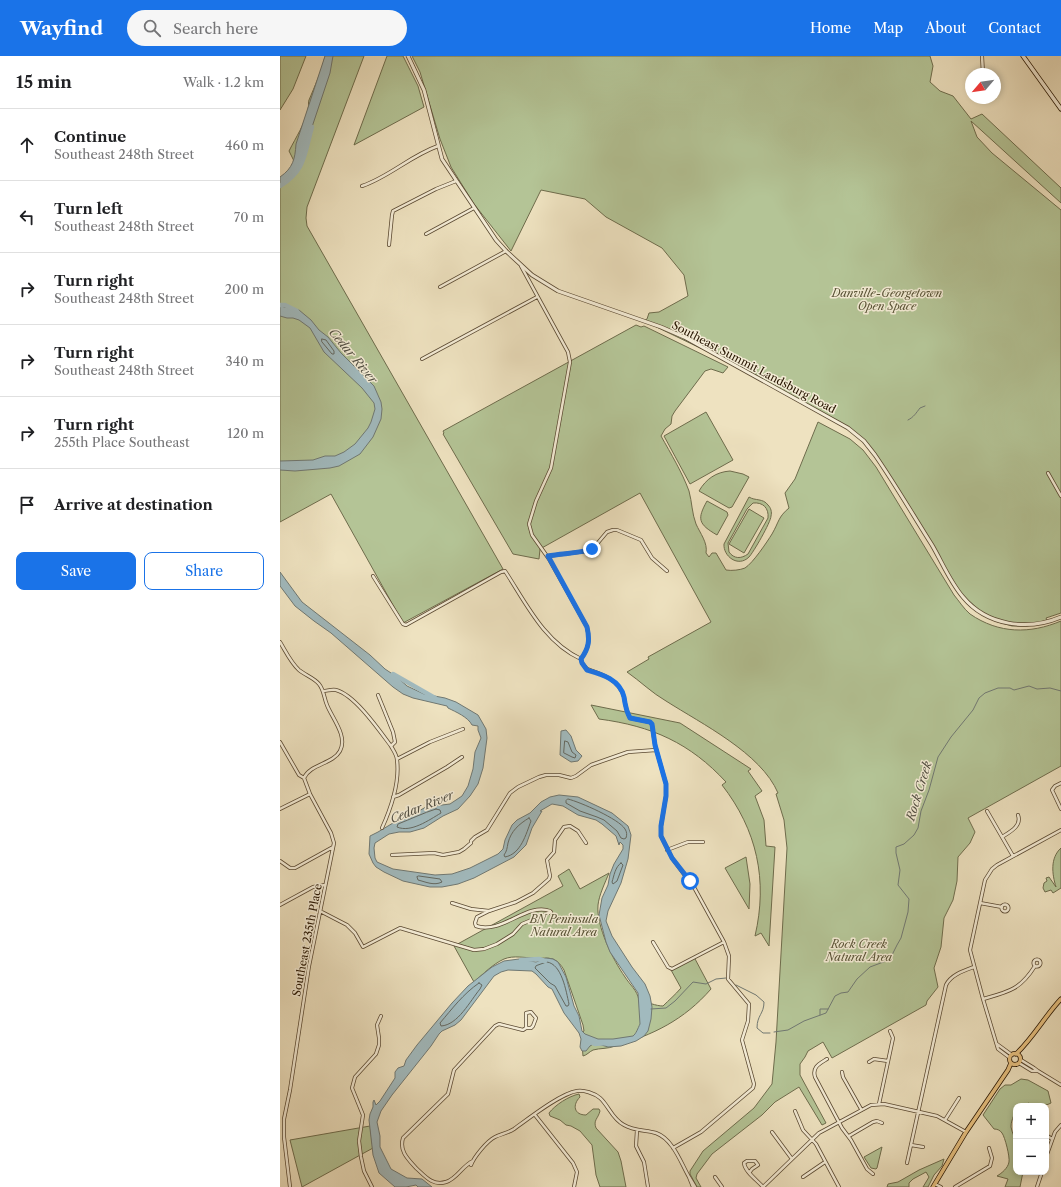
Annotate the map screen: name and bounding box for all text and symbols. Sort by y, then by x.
search box [127,10,407,46]
text: Wayfind [20,17,103,40]
icon: search [141,17,163,39]
text: Search here [173,19,258,38]
text: Home [810,19,851,37]
text: Map [873,19,903,37]
text: About [925,19,966,37]
text: Contact [988,19,1041,37]
north arrow [965,68,1001,104]
text: 15 min [16,72,72,92]
text: Walk · 1.2 km [183,74,264,90]
text: Continue [54,127,126,146]
icon: ahead [16,134,38,156]
text: 460 m [225,137,264,153]
text: Southeast 248th Street [54,146,194,162]
text: Turn left [54,199,123,218]
icon: left [16,206,38,228]
text: 70 m [234,209,264,225]
text: Southeast 248th Street [54,218,194,234]
text: Turn right [54,271,134,290]
icon: right [16,278,38,300]
text: 200 m [224,281,264,297]
park label: Danville-Georgetown Open Space [831,286,943,313]
text: Southeast 248th Street [54,290,194,306]
street label: Southeast Summit Landsburg Road [670,318,839,416]
water label: Cedar River [326,325,382,387]
text: Turn right [54,343,134,362]
icon: right [16,350,38,372]
text: 340 m [226,353,264,369]
text: Southeast 248th Street [54,362,194,378]
text: Turn right [54,415,134,434]
icon: right [16,422,38,444]
text: 120 m [227,425,264,441]
text: 255th Place Southeast [54,434,189,450]
icon: arrive [16,494,38,516]
text: Arrive at destination [54,495,213,514]
route end [583,540,601,558]
button: Save [16,552,136,590]
button: Share [144,552,264,590]
water label: Rock Creek [902,759,935,823]
water label: Cedar River [388,786,457,826]
route start [681,872,699,890]
street label: Southeast 235th Place [289,882,325,998]
park label: BN Peninsula Natural Area [529,912,599,939]
park label: Rock Creek Natural Area [825,937,893,964]
map controls [1013,1103,1049,1175]
button: + [1013,1103,1049,1139]
button: − [1013,1139,1049,1175]

